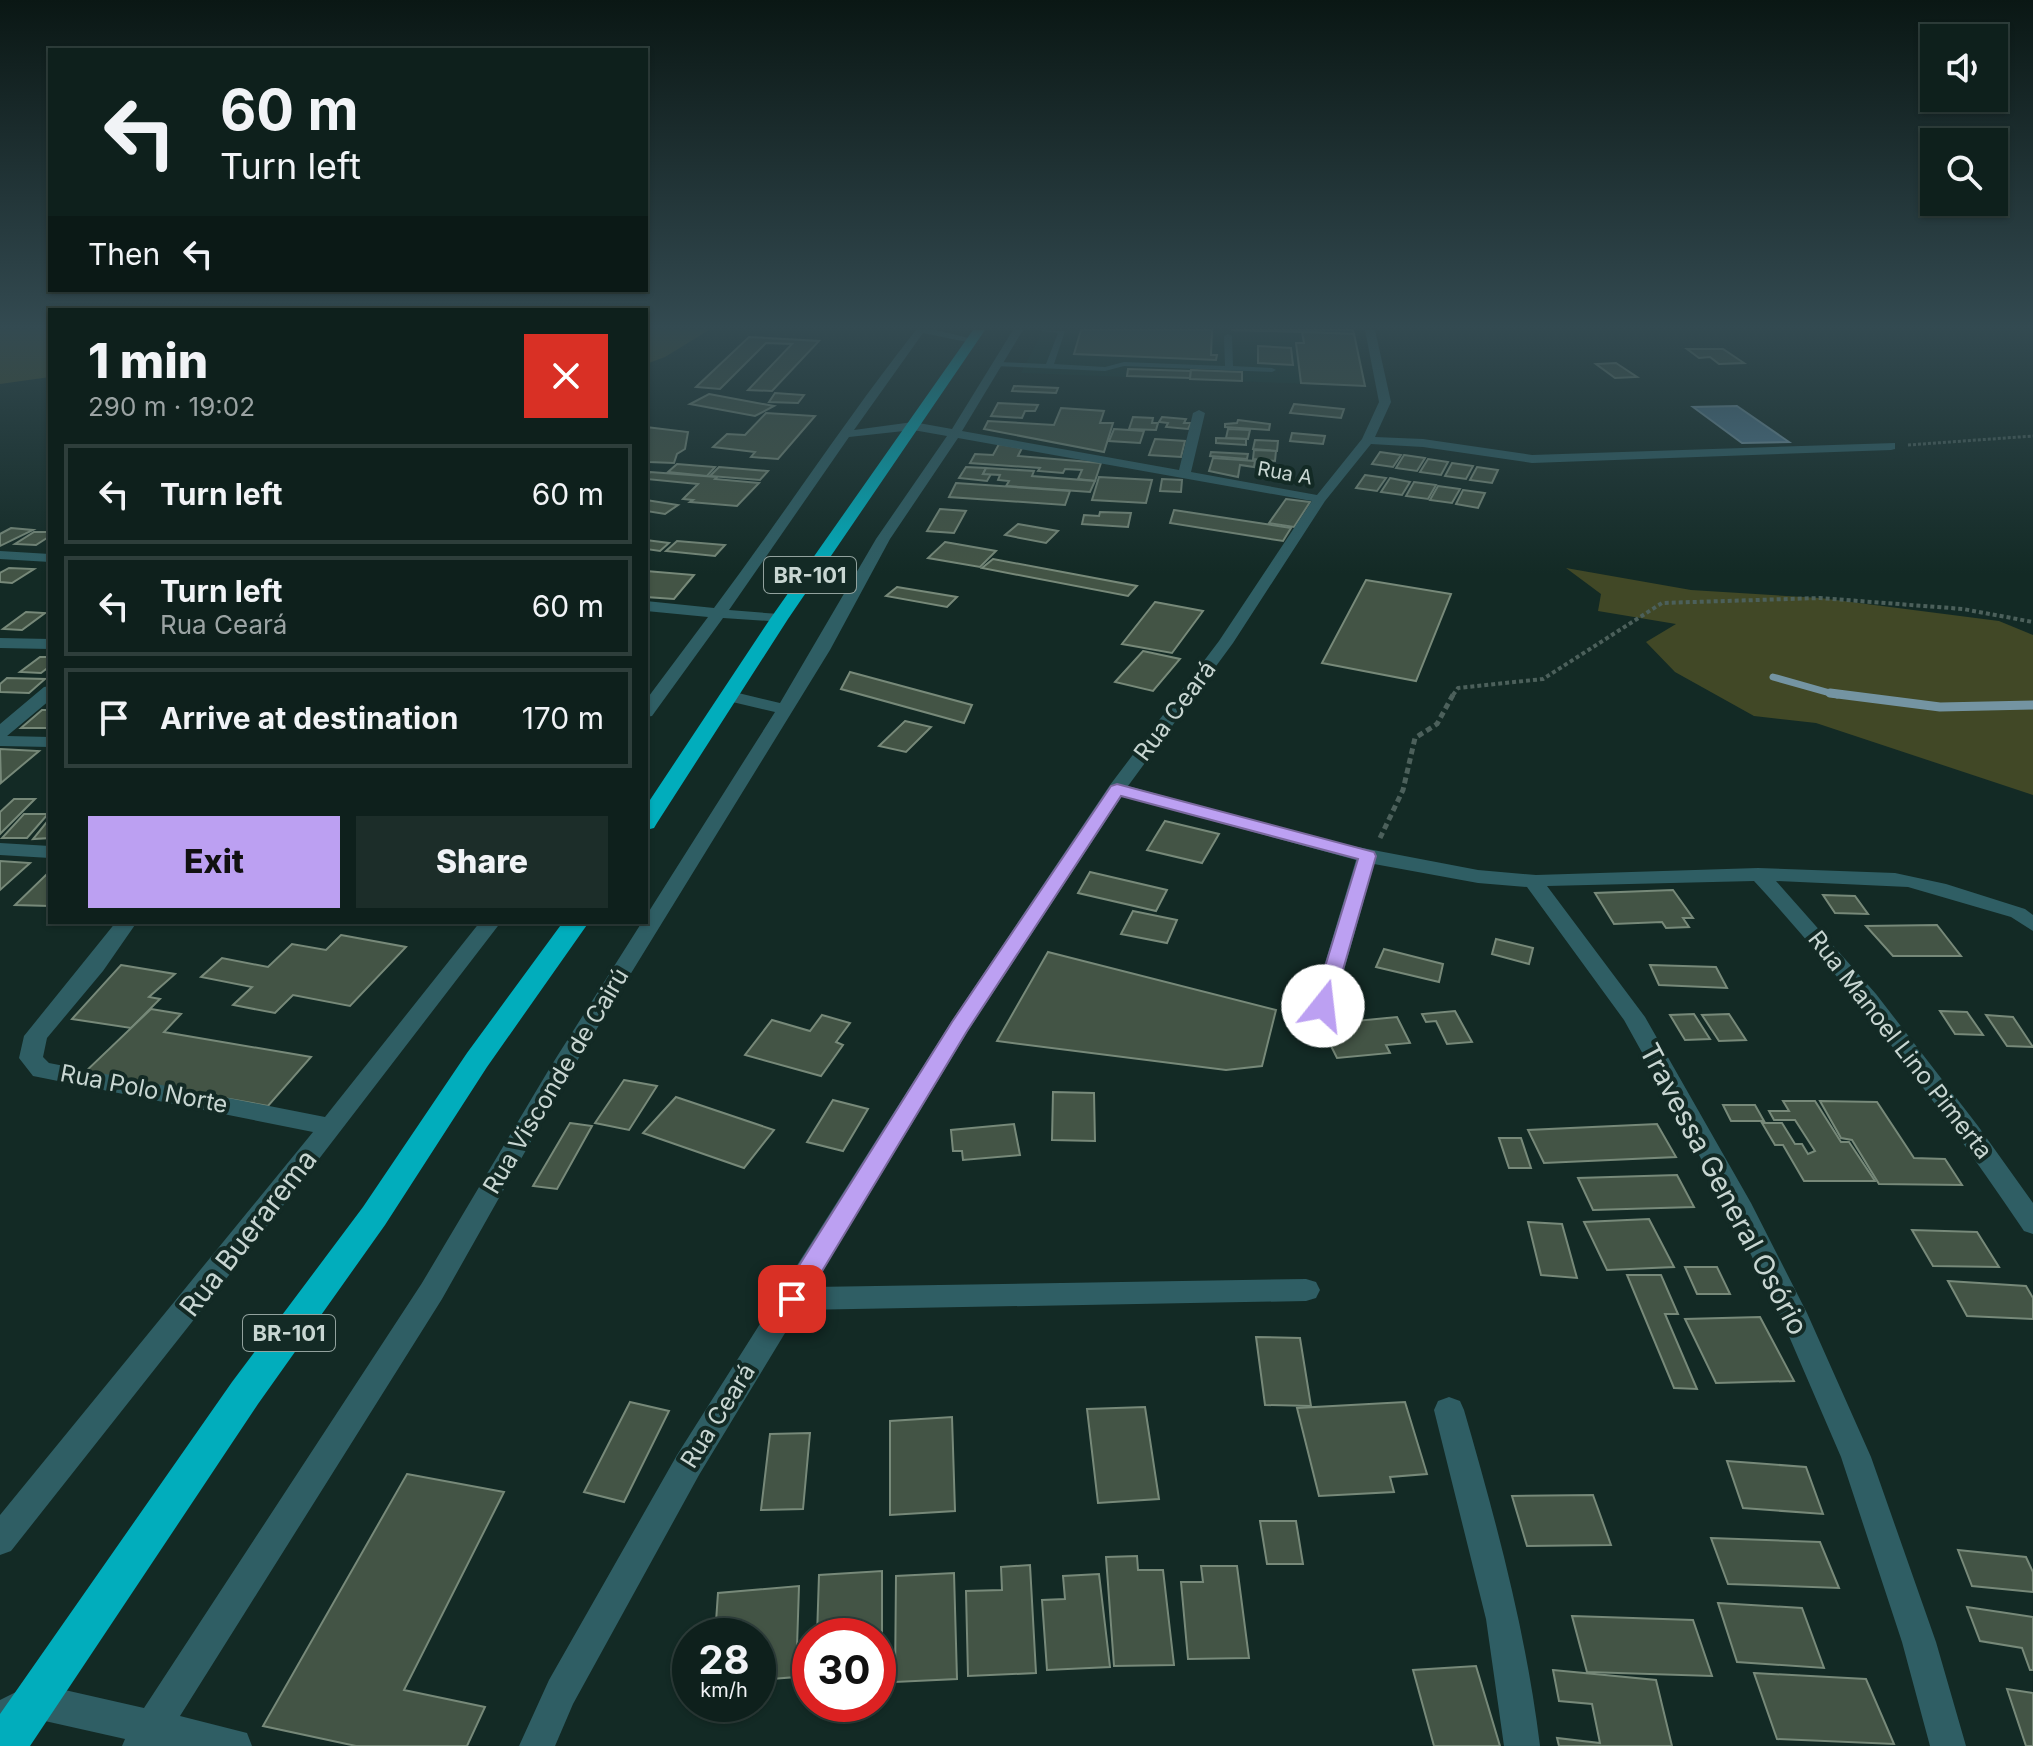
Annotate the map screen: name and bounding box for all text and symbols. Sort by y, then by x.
map controls [1920,24,2008,216]
button: sound [1920,24,2008,112]
text: 60 m [220,76,359,144]
icon: left [88,80,192,184]
button: search [1920,128,2008,216]
text: Turn left [220,144,361,188]
icon: left [176,232,220,276]
text: Then [88,236,160,272]
text: 1 min [88,331,208,390]
button: close [524,334,608,418]
text: 290 m · 19:02 [88,391,255,422]
street label: Rua A [1256,456,1315,490]
icon: left [92,472,136,516]
text: Turn left [160,476,282,512]
text: 60 m [532,476,604,512]
road number: BR-101 [764,557,856,593]
text: Turn left [160,573,282,609]
icon: left [92,584,136,628]
text: 60 m [532,588,604,624]
text: Rua Ceará [160,609,287,640]
street label: Rua Ceará [1128,655,1222,766]
icon: arrive [92,696,136,740]
text: Arrive at destination [160,700,458,736]
text: 170 m [522,700,604,736]
button: Exit [88,816,340,908]
button: Share [356,816,608,908]
street label: Rua Manoel Lino Pimerta [1802,925,1999,1165]
street label: Rua Visconde de Cairú [477,963,634,1199]
position arrow [1281,964,1365,1048]
street label: Travessa General Osório [1633,1037,1815,1341]
street label: Rua Polo Norte [58,1058,230,1119]
street label: Rua Buerarema [172,1143,324,1323]
pin [758,1265,826,1333]
icon: arrive [770,1277,814,1321]
road number: BR-101 [243,1315,335,1351]
street label: Rua Ceará [674,1358,761,1473]
speed limit sign: 30 [792,1618,896,1722]
text: 28 [698,1635,750,1684]
text: km/h [700,1678,748,1702]

